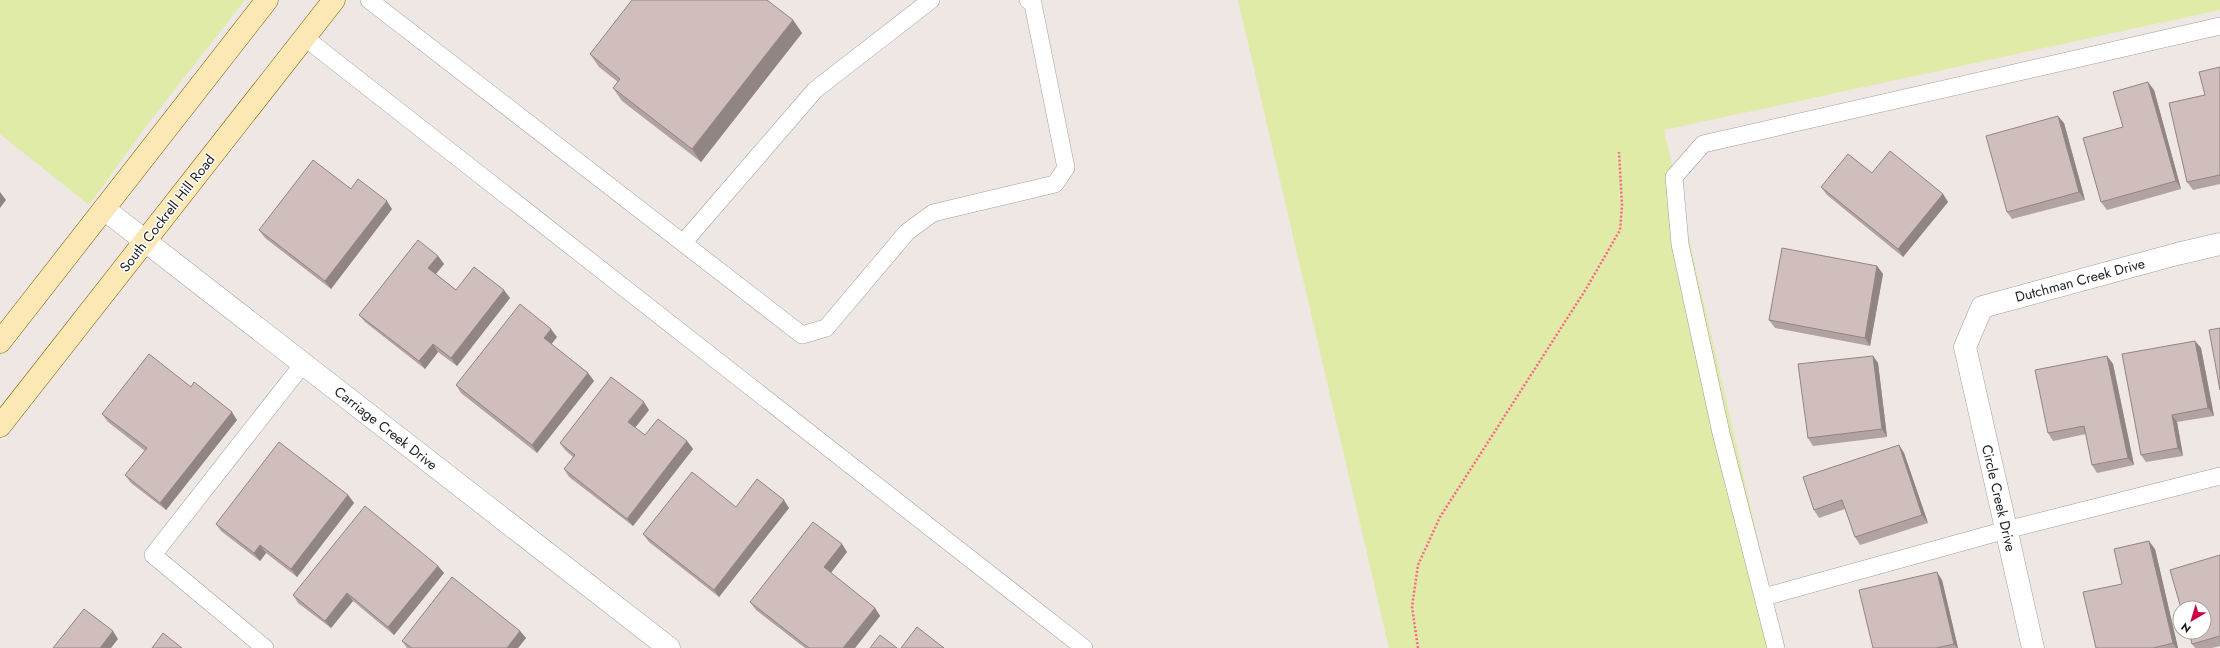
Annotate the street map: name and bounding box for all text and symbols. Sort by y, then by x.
street label: South Cockrell Hill Road [115,150,219,276]
street label: Dutchman Creek Drive [2013,253,2147,307]
street label: Carriage Creek Drive [330,381,442,475]
street label: Circle Creek Drive [1977,443,2021,553]
north arrow [2172,600,2212,640]
text: N [2177,619,2194,637]

